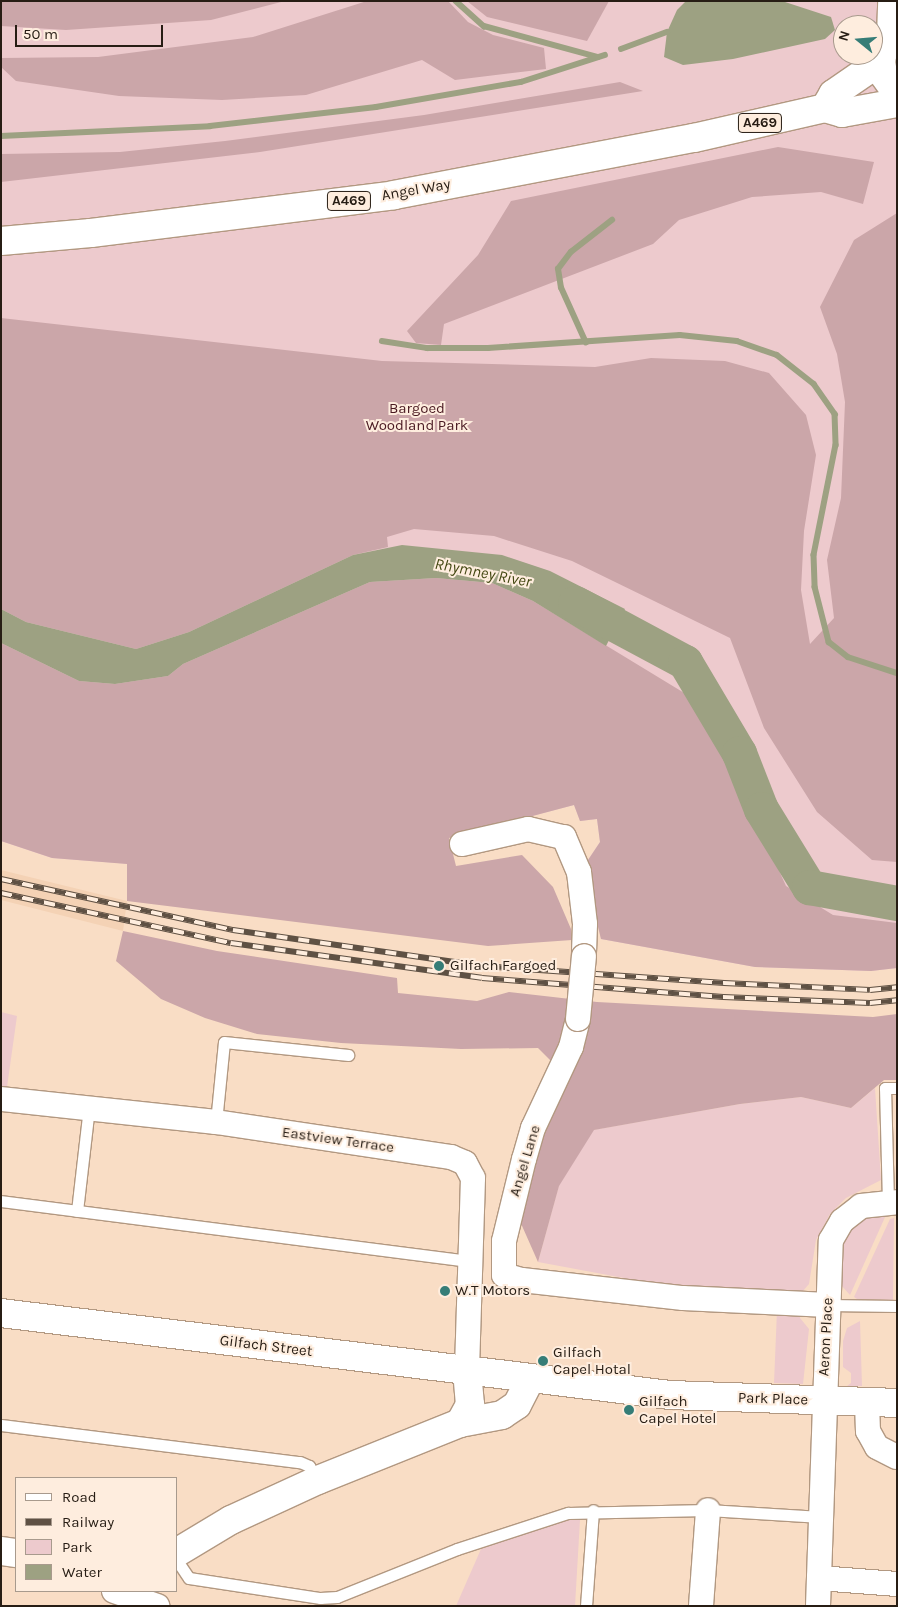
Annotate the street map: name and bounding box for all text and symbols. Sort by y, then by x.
scale bar [18,15,165,47]
north arrow [833,15,883,65]
text: 50 m [23,25,58,43]
text: N [835,28,854,43]
road number: A469 [738,112,782,134]
street label: Angel Way [380,175,452,205]
road number: A469 [326,190,372,212]
park label: Bargoed Woodland Park [366,399,468,434]
water label: Rhymney River [433,554,533,592]
place label: Gilfach Fargoed [450,957,556,975]
marker: Gilfach Fargoed [432,959,446,973]
street label: Eastview Terrace [281,1123,395,1157]
street label: Angel Lane [506,1123,544,1199]
place label: W.T Motors [455,1282,530,1300]
marker: W.T Motors [439,1285,451,1297]
street label: Aeron Place [815,1297,837,1377]
street label: Gilfach Street [219,1331,313,1361]
place label: Gilfach Capel Hotal [553,1343,631,1378]
marker: Gilfach Capel Hotal [537,1355,549,1367]
street label: Park Place [738,1389,808,1409]
place label: Gilfach Capel Hotel [639,1392,716,1427]
marker: Gilfach Capel Hotel [623,1404,635,1416]
legend [15,1477,178,1592]
text: Road [62,1488,97,1506]
text: Railway [62,1513,114,1531]
text: Park [62,1538,92,1556]
text: Water [62,1563,102,1581]

